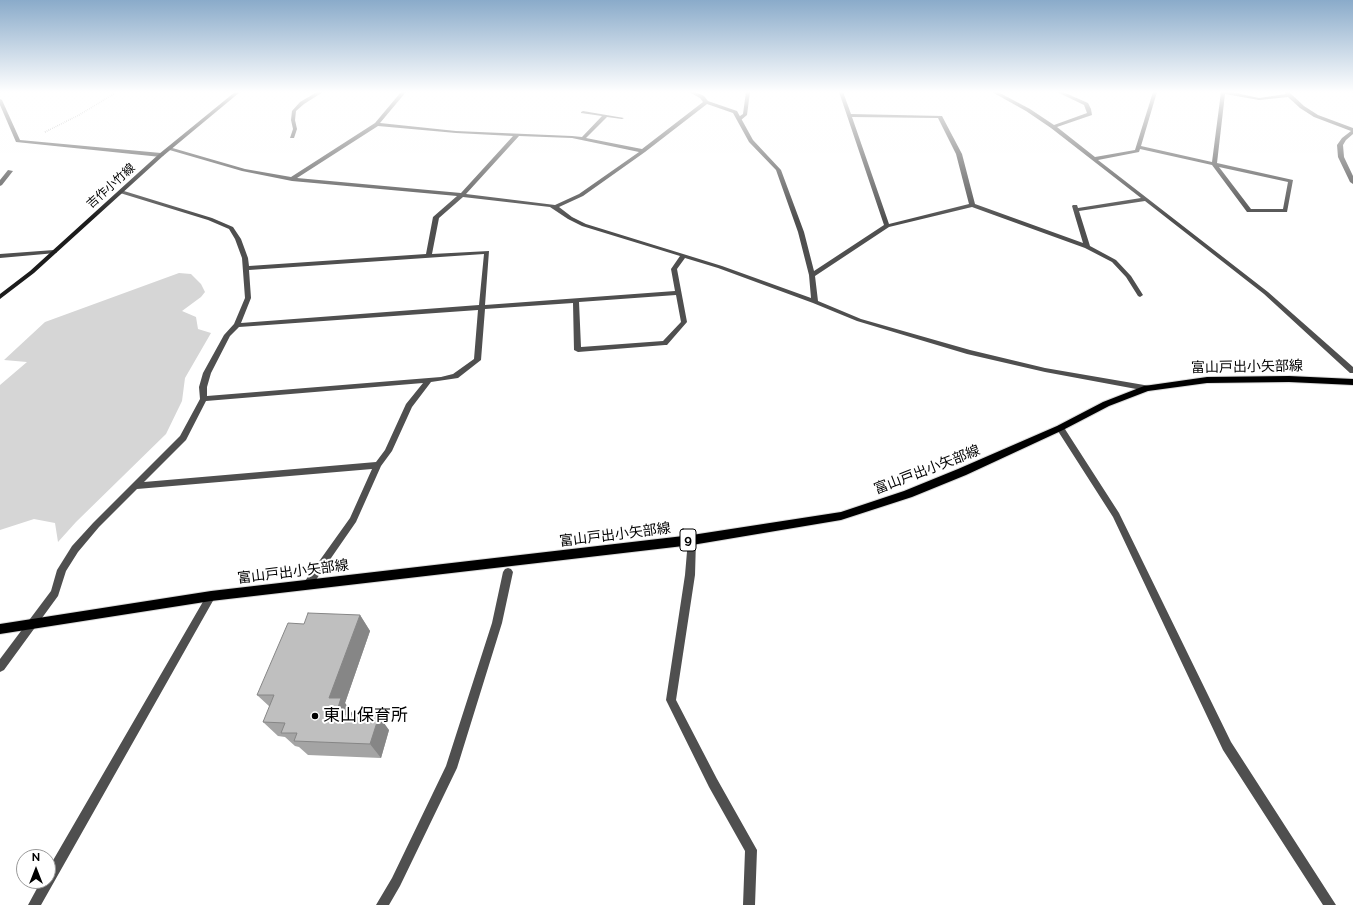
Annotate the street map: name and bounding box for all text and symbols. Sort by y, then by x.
street label: 吉作小竹線 [84,161,138,211]
street label: 富山戸出小矢部線 [1191,358,1303,376]
street label: 富山戸出小矢部線 [872,442,982,498]
street label: 富山戸出小矢部線 [558,520,672,550]
road number: 9 [680,529,696,551]
street label: 富山戸出小矢部線 [236,557,350,587]
place label: 東山保育所 [323,706,408,726]
marker: 東山保育所 [310,711,320,721]
north arrow [16,849,56,889]
text: N [32,851,40,864]

